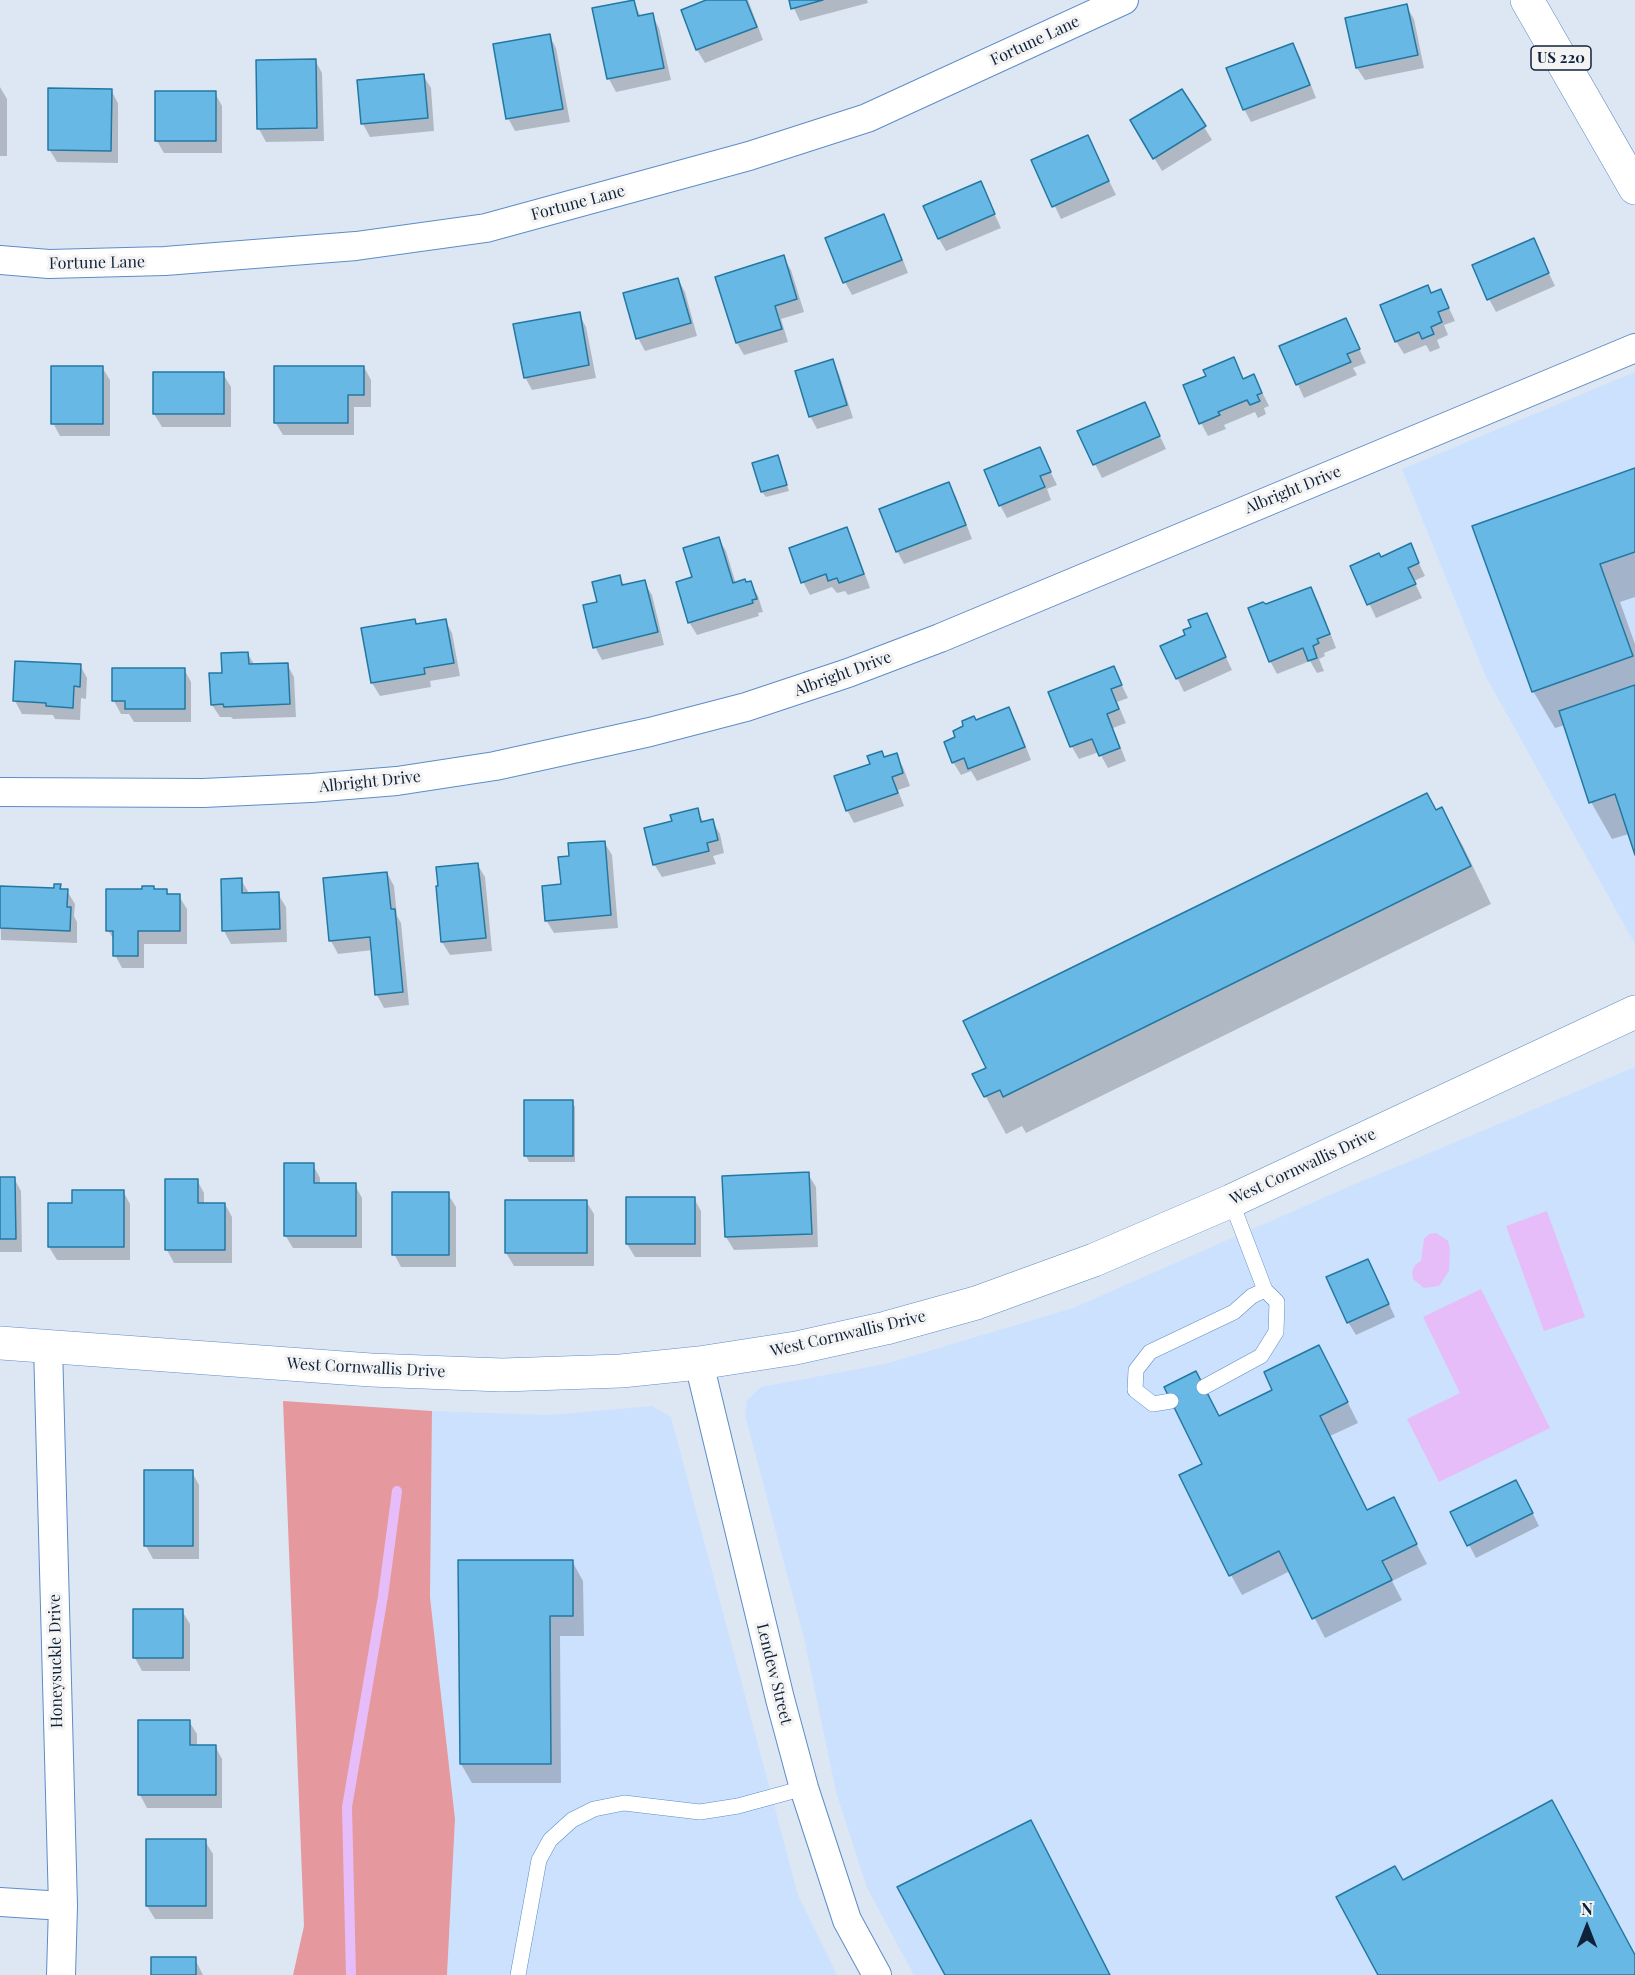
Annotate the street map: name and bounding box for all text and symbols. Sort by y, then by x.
street label: Fortune Lane [987,12,1083,70]
road number: US 220 [1531,46,1591,70]
street label: Fortune Lane [529,181,627,225]
street label: Fortune Lane [49,253,145,273]
street label: Albright Drive [1242,462,1344,518]
street label: Albright Drive [792,648,894,700]
street label: Albright Drive [318,767,422,797]
street label: West Cornwallis Drive [1227,1125,1379,1209]
street label: West Cornwallis Drive [768,1307,928,1361]
street label: West Cornwallis Drive [286,1354,446,1382]
street label: Honeysuckle Drive [45,1594,67,1728]
street label: Lendew Street [752,1621,796,1727]
north arrow [1557,1897,1617,1957]
text: N [1581,1898,1593,1919]

